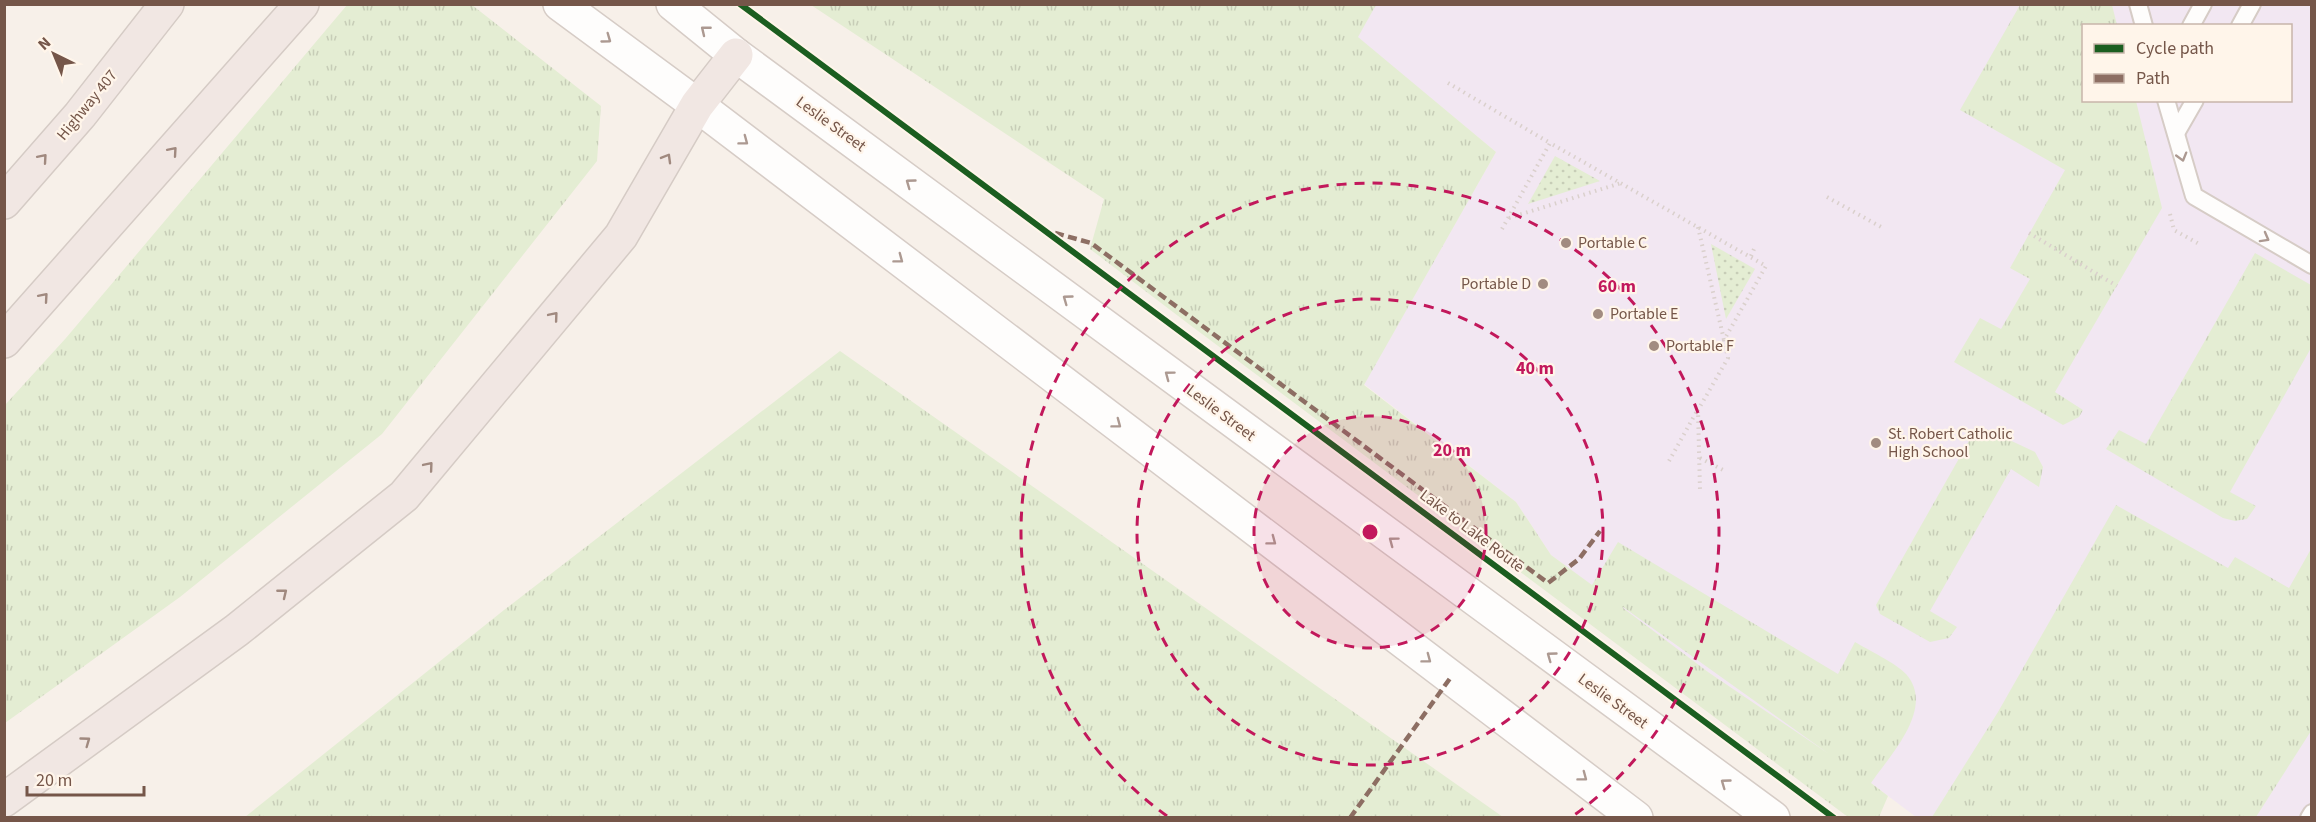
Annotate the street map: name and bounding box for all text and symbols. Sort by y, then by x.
north arrow [24,24,84,84]
legend [2082,24,2292,102]
one-way arrow [701,26,712,37]
text: N [33,32,56,55]
one-way arrow [600,32,611,43]
text: Cycle path [2136,36,2214,61]
street label: Highway 407 [52,65,122,145]
text: Path [2136,66,2170,91]
street label: Leslie Street [792,91,871,157]
one-way arrow [737,133,748,144]
one-way arrow [166,147,177,158]
one-way arrow [2175,151,2187,162]
one-way arrow [659,153,671,164]
one-way arrow [36,154,47,165]
one-way arrow [906,179,917,190]
one-way arrow [2259,231,2269,243]
place label: Portable C [1578,232,1647,254]
marker: Portable C [1559,236,1573,250]
one-way arrow [893,251,904,262]
place label: Portable D [1461,273,1531,295]
text: 60 m [1598,274,1636,299]
marker: Portable D [1536,277,1550,291]
one-way arrow [37,293,48,304]
one-way arrow [1062,295,1073,306]
place label: Portable E [1610,303,1679,325]
marker: Portable E [1591,307,1605,321]
one-way arrow [547,312,558,323]
place label: Portable F [1666,335,1734,357]
marker: Portable F [1647,339,1661,353]
text: 40 m [1516,356,1554,381]
one-way arrow [1165,371,1176,382]
street label: Leslie Street [1182,380,1261,447]
one-way arrow [1110,416,1121,427]
place label: St. Robert Catholic High School [1888,423,2013,463]
marker: St. Robert Catholic High School [1869,436,1883,450]
text: 20 m [1433,438,1471,463]
one-way arrow [422,461,433,472]
street label: Lake to Lake Route [1415,484,1529,578]
centre of rings [1360,522,1380,542]
one-way arrow [1265,534,1276,545]
one-way arrow [1389,537,1400,548]
one-way arrow [276,590,287,601]
one-way arrow [1421,652,1432,663]
one-way arrow [1546,652,1557,663]
street label: Leslie Street [1574,668,1653,734]
one-way arrow [79,737,90,748]
scale bar [27,759,144,797]
text: 20 m [36,768,72,793]
one-way arrow [1576,770,1587,781]
one-way arrow [1721,779,1732,790]

